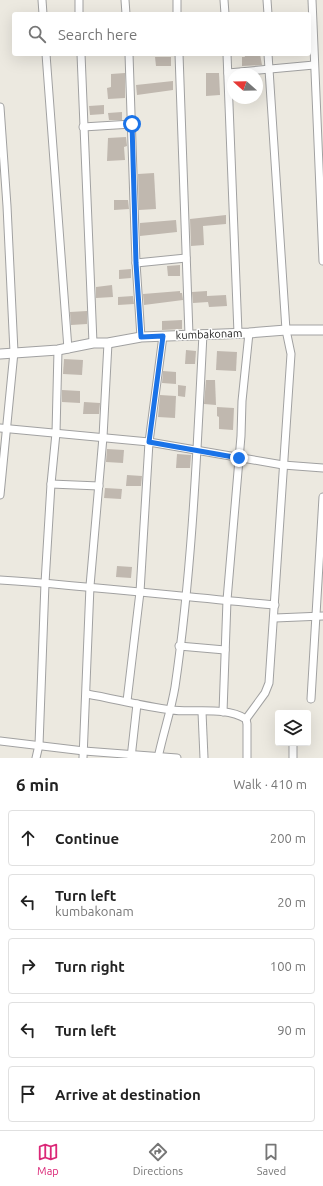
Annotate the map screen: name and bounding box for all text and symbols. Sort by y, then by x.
search box [12,12,311,56]
icon: search [26,23,48,45]
text: Search here [58,26,137,43]
north arrow [227,68,263,104]
route start [123,115,141,133]
street label: kumbakonam [176,327,242,341]
route end [230,449,248,467]
map controls [275,710,311,746]
button: layers [275,710,311,746]
text: 6 min [16,775,59,794]
text: Walk · 410 m [233,777,307,791]
icon: ahead [17,827,39,849]
text: Continue [55,830,119,847]
text: 200 m [270,831,306,845]
text: Turn left [55,887,116,904]
icon: left [17,891,39,913]
text: 20 m [277,895,306,909]
text: kumbakonam [55,904,134,918]
icon: right [17,955,39,977]
text: Turn right [55,958,125,975]
text: 100 m [270,959,306,973]
icon: left [17,1019,39,1041]
text: Turn left [55,1022,116,1039]
text: 90 m [277,1023,306,1037]
icon: arrive [17,1083,39,1105]
text: Arrive at destination [55,1086,201,1103]
tab: Map [37,1141,59,1177]
tab: Directions [133,1141,183,1177]
tab: Saved [257,1141,286,1177]

